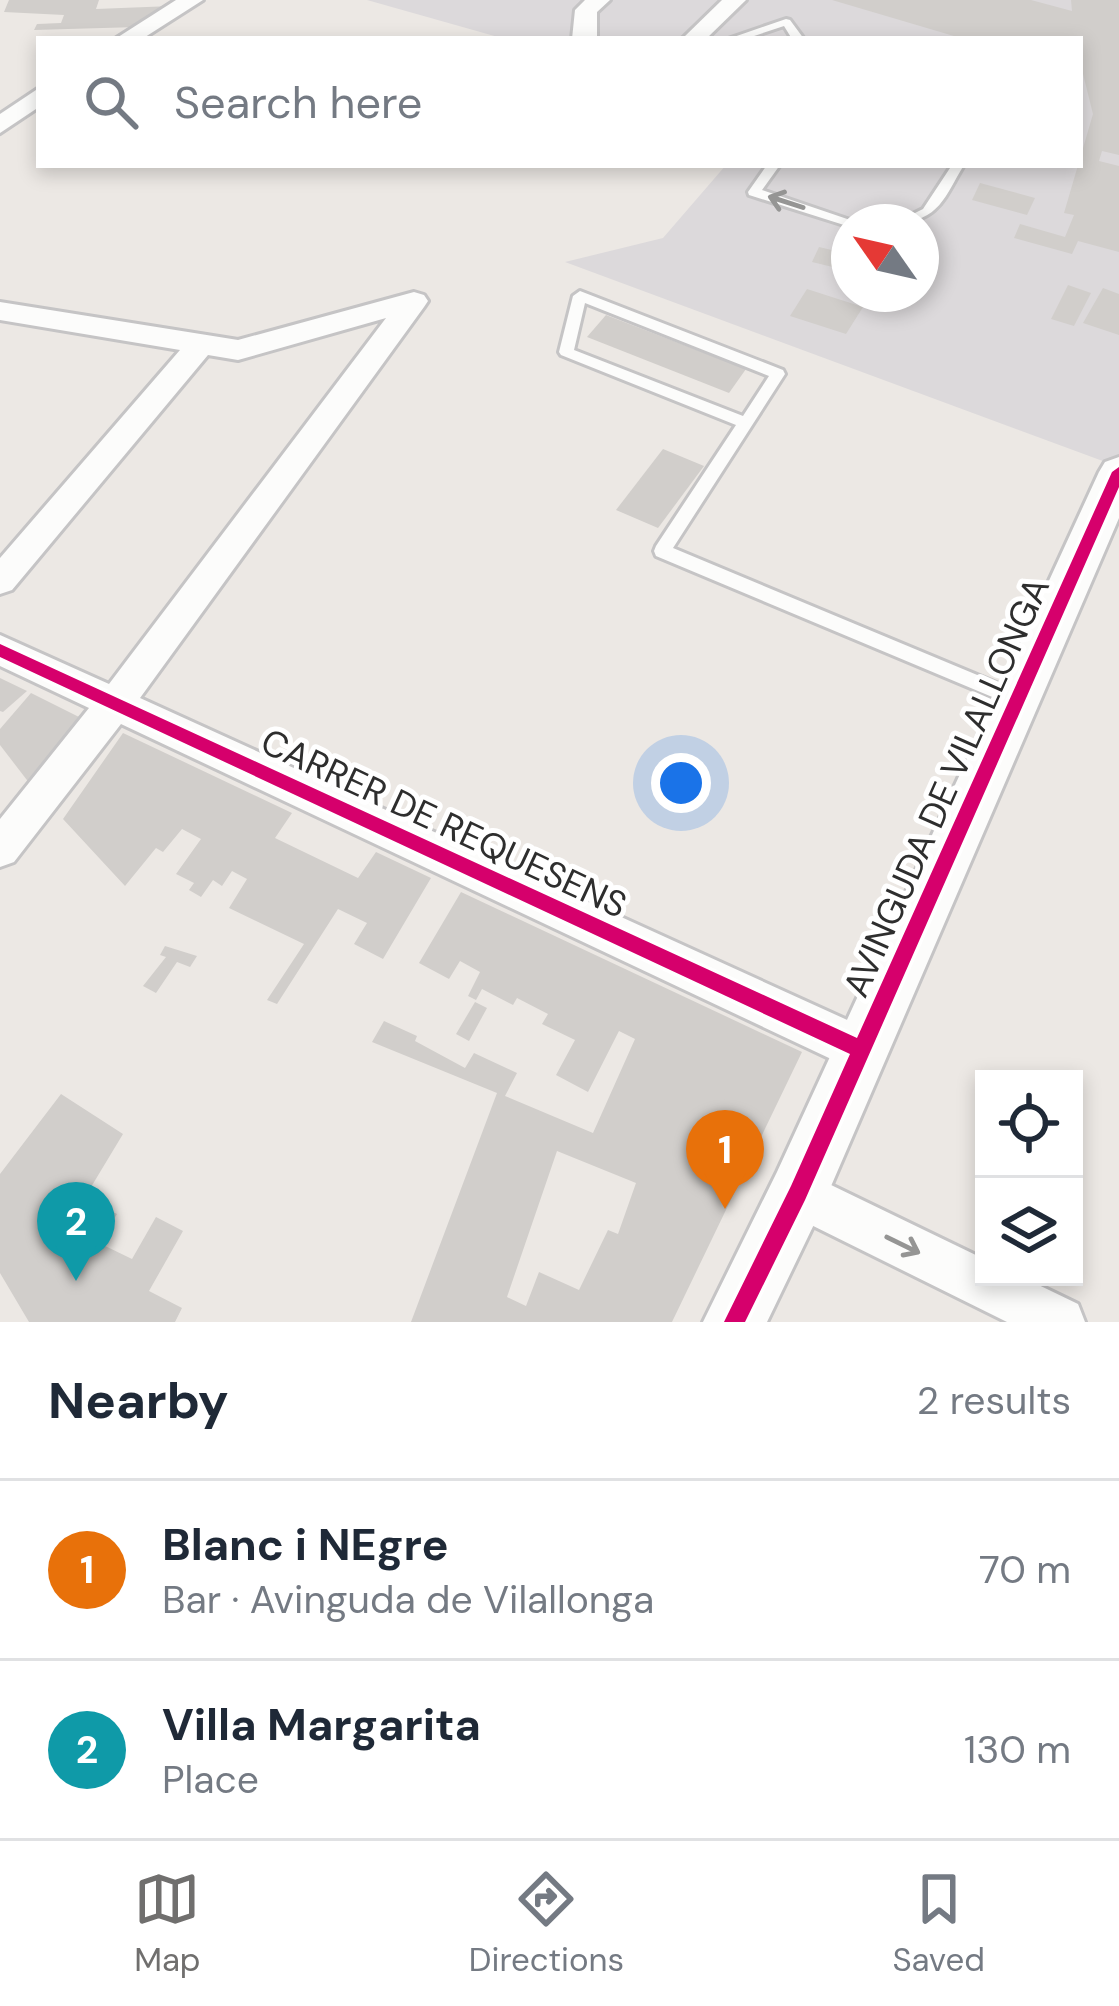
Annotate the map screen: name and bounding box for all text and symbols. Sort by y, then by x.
search box [36,36,1083,168]
icon: search [78,69,144,135]
text: Search here [174,73,422,132]
one-way arrow [768,190,806,212]
north arrow [831,204,939,312]
street label: AVINGUDA DE VILALLONGA [832,570,1060,1004]
street label: CARRER DE REQUESENS [254,718,634,928]
your location [651,753,711,813]
map controls [975,1070,1083,1286]
button: locate [975,1070,1083,1178]
pin: 1 [686,1110,764,1209]
button: layers [975,1178,1083,1286]
pin: 2 [37,1182,115,1281]
one-way arrow [884,1235,920,1257]
text: Nearby [48,1367,229,1434]
text: 2 results [917,1375,1071,1426]
text: Blanc i NEgre [162,1515,449,1574]
text: 1 [80,1544,94,1595]
text: 70 m [979,1544,1071,1595]
text: Bar · Avinguda de Vilallonga [162,1574,654,1625]
text: Villa Margarita [162,1695,481,1754]
text: 2 [76,1724,98,1775]
text: 130 m [964,1724,1071,1775]
text: Place [162,1754,259,1805]
tab: Map [134,1866,201,1981]
tab: Directions [469,1866,624,1981]
tab: Saved [892,1866,985,1981]

